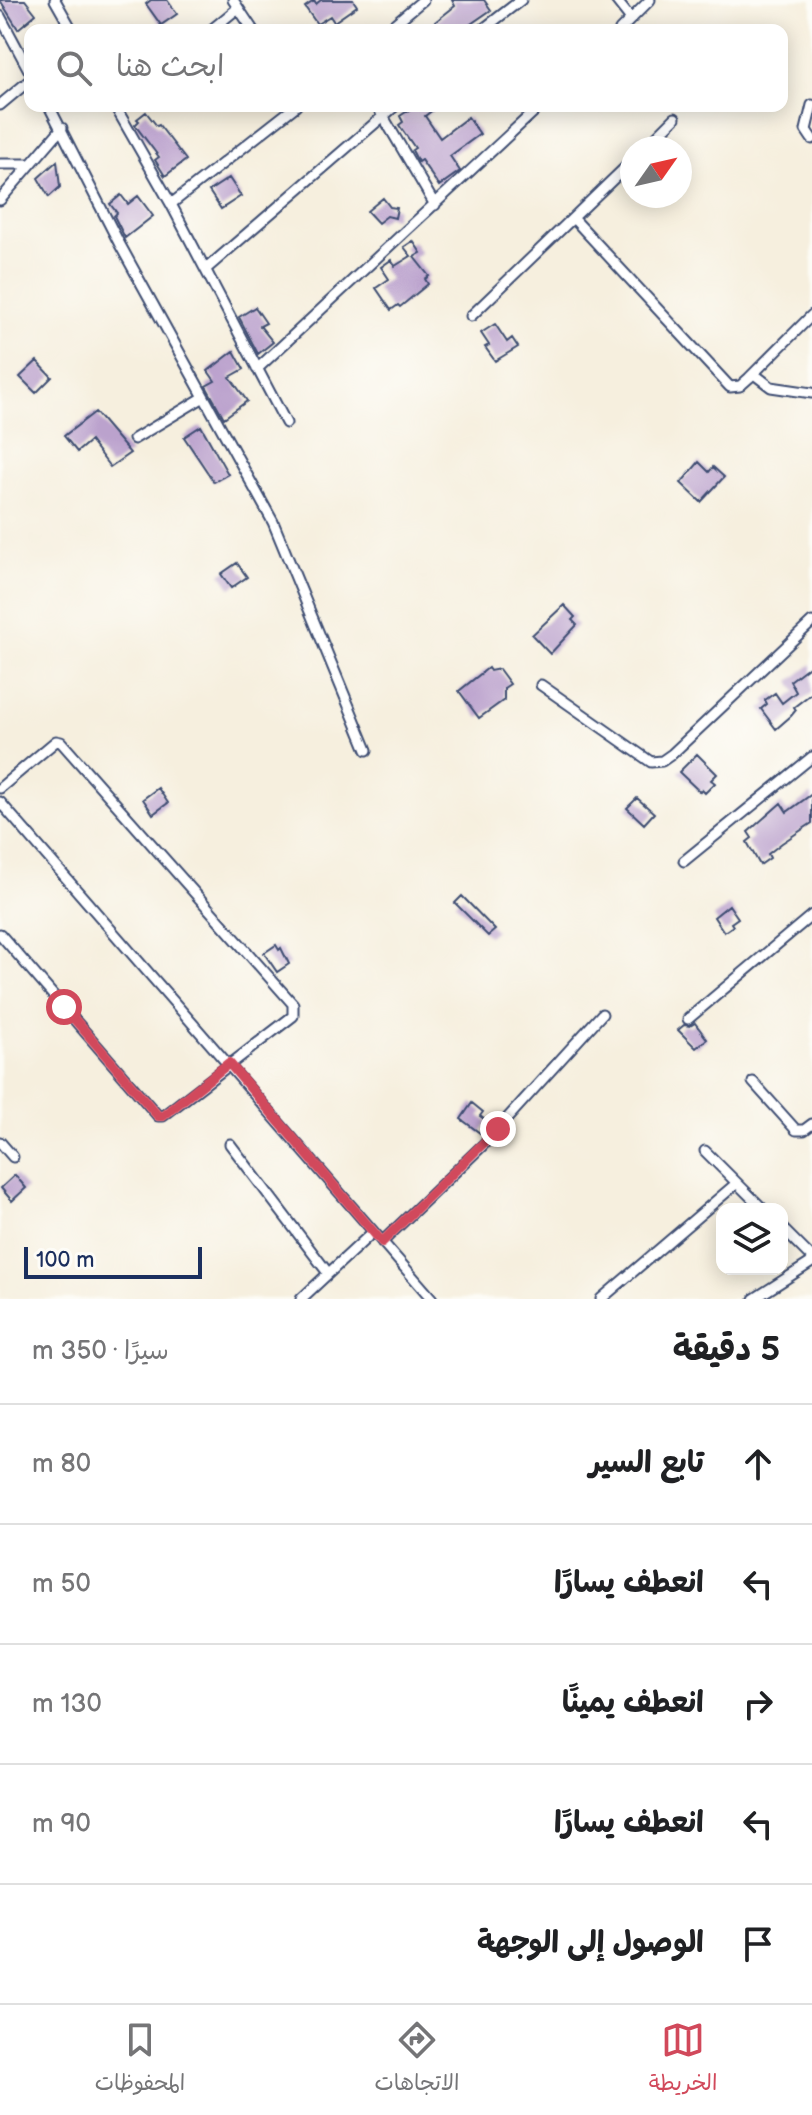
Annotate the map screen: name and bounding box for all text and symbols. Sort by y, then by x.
search box [24,24,788,112]
icon: search [52,46,96,90]
text: ابحث هنا [116,49,224,85]
north arrow [620,136,692,208]
route start [46,989,82,1025]
route end [480,1111,516,1147]
map controls [716,1203,788,1275]
button: layers [716,1203,788,1275]
scale bar [24,1243,202,1279]
text: 100 m [36,1247,95,1274]
text: 5 دقيقة [673,1329,780,1370]
text: سيرًا · 350 m [32,1336,169,1367]
icon: ahead [736,1442,780,1486]
text: تابع السير [589,1445,704,1481]
text: 80 m [32,1449,91,1480]
icon: left [736,1562,780,1606]
text: انعطف يسارًا [554,1565,704,1601]
text: 50 m [32,1569,91,1600]
icon: right [736,1682,780,1726]
text: انعطف يمينًا [562,1685,704,1721]
text: 130 m [32,1689,102,1720]
icon: left [736,1802,780,1846]
text: انعطف يسارًا [554,1805,704,1841]
text: 90 m [32,1809,91,1840]
icon: arrive [736,1922,780,1966]
text: الوصول إلى الوجهة [477,1925,704,1961]
tab: المحفوظات [95,2018,185,2102]
tab: الاتجاهات [375,2018,459,2102]
tab: الخريطة [649,2018,717,2102]

